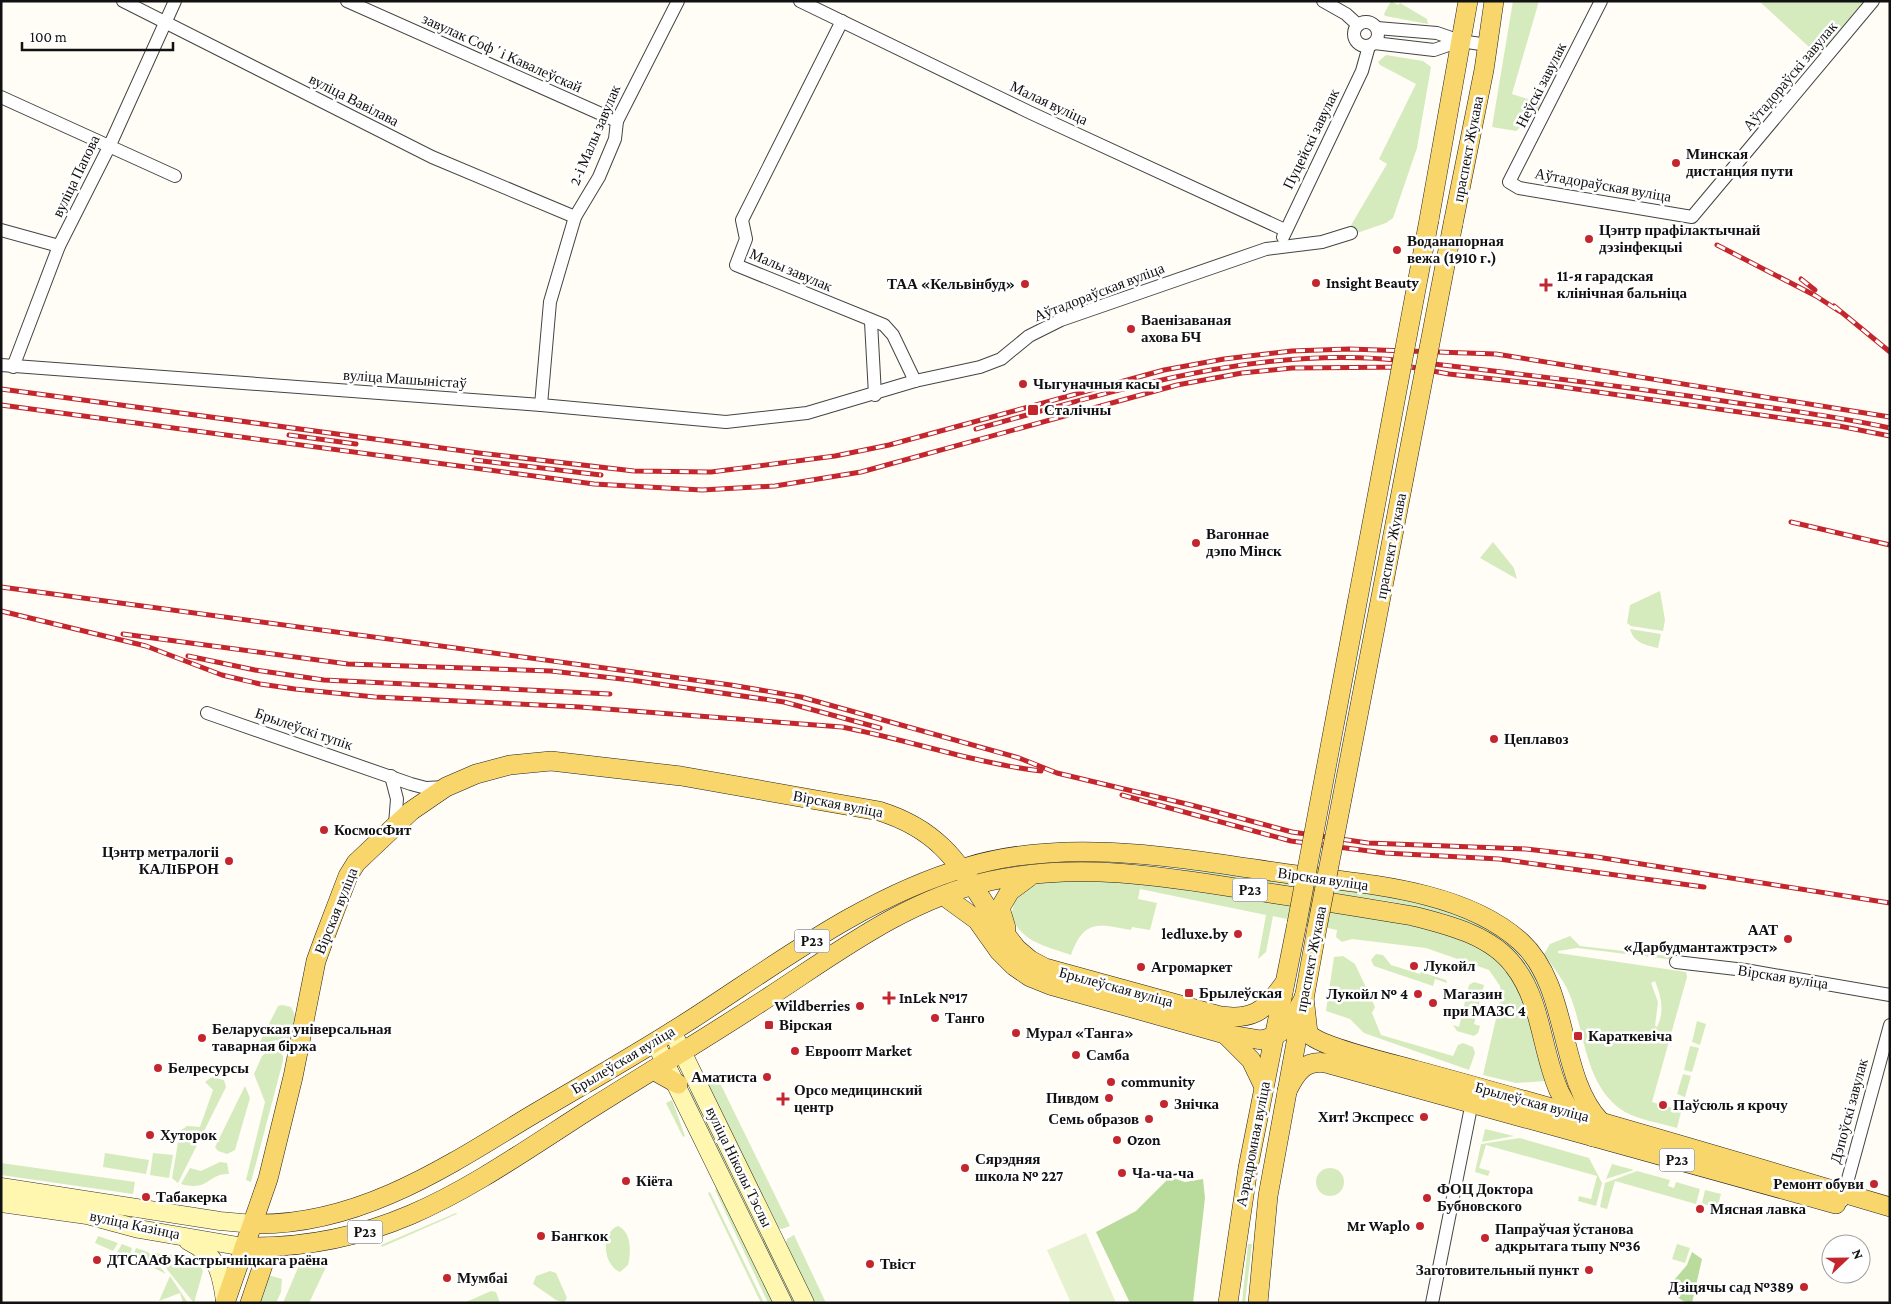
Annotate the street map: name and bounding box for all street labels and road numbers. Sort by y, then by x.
street label: завулак Софʼі Кавалеўскай [420,10,584,96]
street label: Аўтадораўскі завулак [1740,18,1841,134]
street label: Неўскі завулак [1513,39,1570,130]
street label: вуліца Вавілава [307,71,402,130]
street label: Малая вуліца [1008,78,1091,128]
street label: 2-і Малы завулак [567,82,624,188]
street label: Пуцейскі завулак [1280,86,1342,192]
street label: праспект Жукава [1450,94,1486,203]
street label: вуліца Папова [49,132,103,219]
street label: Аўтадораўская вуліца [1533,165,1673,205]
street label: Малы завулак [747,245,835,295]
street label: Аўтадораўская вуліца [1032,260,1167,324]
street label: вуліца Машыністаў [343,367,468,391]
street label: праспект Жукава [1373,491,1409,600]
street label: Брылеўскі тупік [253,705,356,753]
street label: Вірская вуліца [792,787,885,821]
street label: Вірская вуліца [311,865,361,956]
street label: Вірская вуліца [1277,865,1370,893]
road number: Р23 [1232,878,1268,902]
street label: праспект Жукава [1293,904,1329,1013]
road number: Р23 [794,929,830,952]
street label: Вірская вуліца [1737,962,1830,992]
street label: Брылеўская вуліца [1057,964,1175,1010]
street label: Брылеўская вуліца [568,1023,678,1097]
street label: Дэпоўскі завулак [1827,1056,1871,1165]
street label: Брылеўская вуліца [1473,1079,1591,1125]
street label: Аэрадромная вуліца [1233,1080,1273,1208]
street label: вуліца Ніколы Тэслы [703,1104,775,1230]
road number: Р23 [1660,1148,1694,1172]
street label: вуліца Казінца [88,1208,182,1242]
road number: Р23 [348,1220,382,1244]

